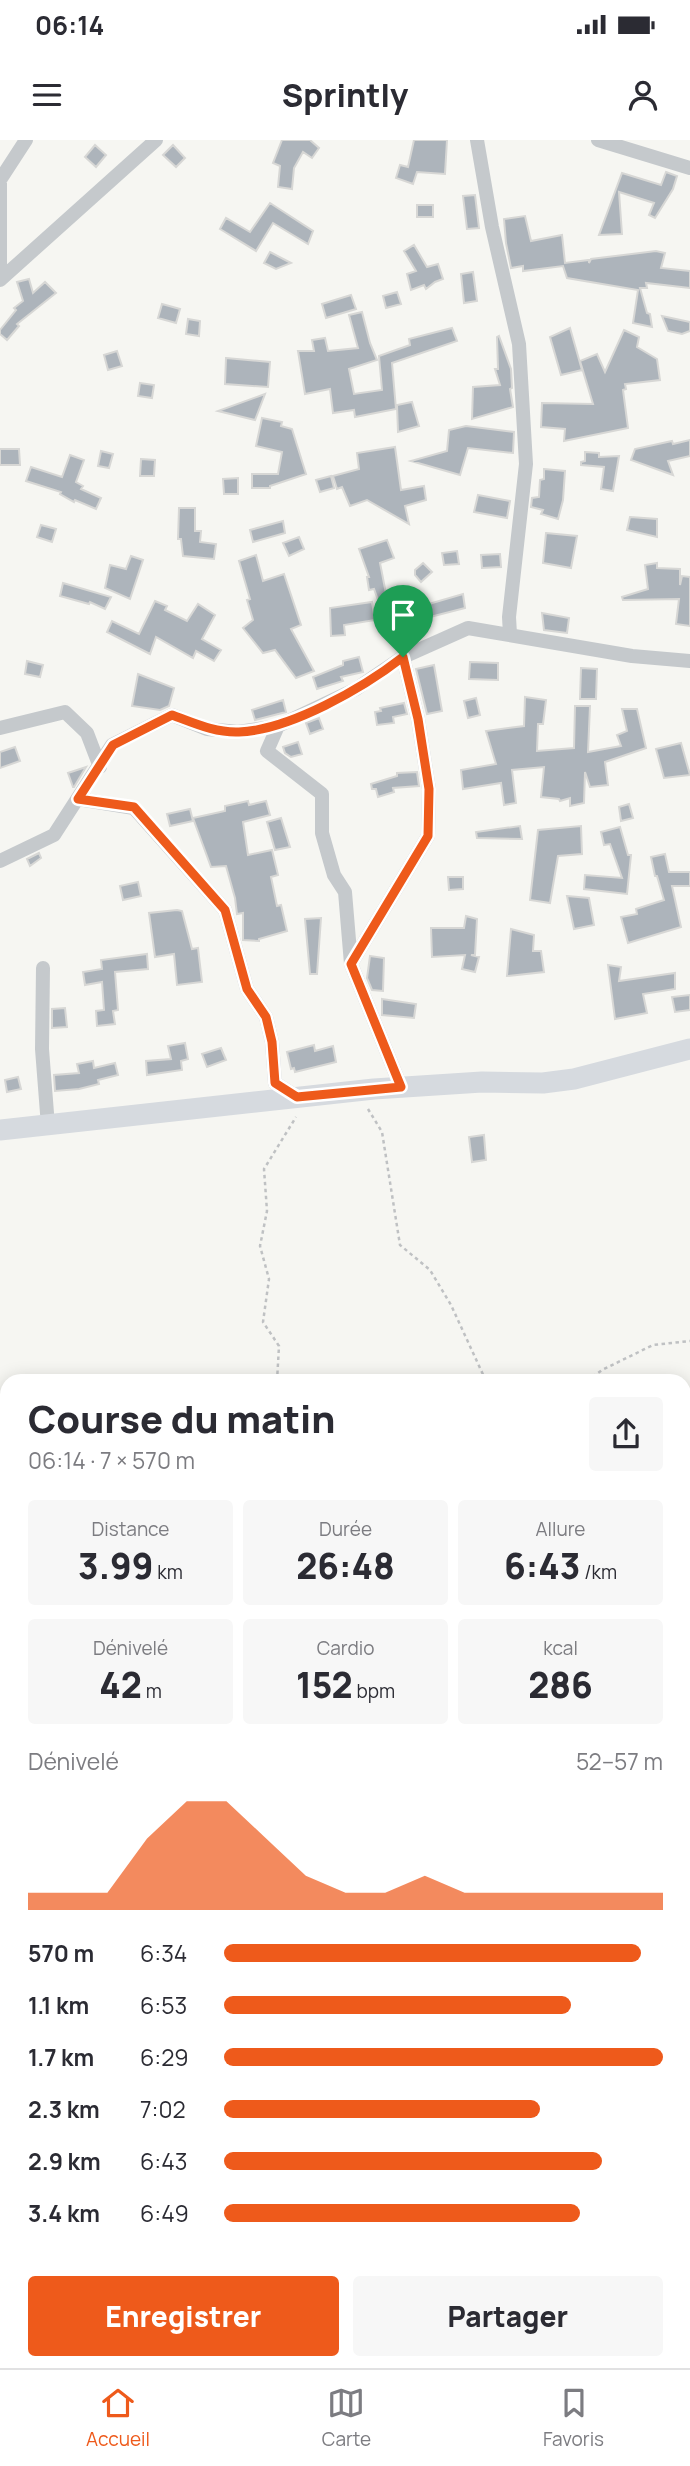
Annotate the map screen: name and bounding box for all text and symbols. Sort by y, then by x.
text: 06:14 [35,7,104,43]
text: Sprintly [282,73,408,117]
icon: menu [28,76,66,114]
icon: person [624,76,662,114]
pin [373,585,433,657]
icon: arrive [384,596,422,634]
text: Course du matin [28,1392,336,1444]
button: share [589,1397,663,1471]
text: 06:14 · 7 × 570 m [28,1444,195,1476]
text: Distance [92,1516,169,1542]
text: Durée [319,1516,372,1542]
text: Allure [536,1516,585,1542]
text: 3.99 [78,1542,154,1590]
text: 26:48 [296,1542,395,1590]
text: 6:43 [504,1542,580,1590]
text: km [154,1559,183,1585]
text: /km [580,1559,617,1585]
text: Dénivelé [93,1635,168,1661]
text: Cardio [317,1635,374,1661]
text: kcal [543,1635,578,1661]
text: 42 [99,1661,142,1709]
text: 152 [296,1661,353,1709]
text: 286 [528,1661,593,1709]
text: m [142,1678,162,1704]
text: bpm [353,1678,395,1704]
text: Dénivelé [28,1745,119,1777]
text: 52–57 m [576,1745,663,1777]
text: 570 m [28,1937,94,1969]
text: 6:34 [140,1937,187,1969]
text: 1.1 km [28,1989,89,2021]
text: 6:53 [140,1989,187,2021]
text: 1.7 km [28,2041,94,2073]
text: 6:29 [140,2041,189,2073]
text: 2.3 km [28,2093,100,2125]
text: 7:02 [140,2093,186,2125]
text: 2.9 km [28,2145,101,2177]
text: 6:43 [140,2145,187,2177]
text: 3.4 km [28,2197,100,2229]
text: 6:49 [140,2197,189,2229]
button: Enregistrer [28,2276,339,2356]
button: Partager [353,2276,663,2356]
tab: Accueil [86,2384,150,2452]
tab: Carte [322,2384,371,2452]
tab: Favoris [543,2384,604,2452]

